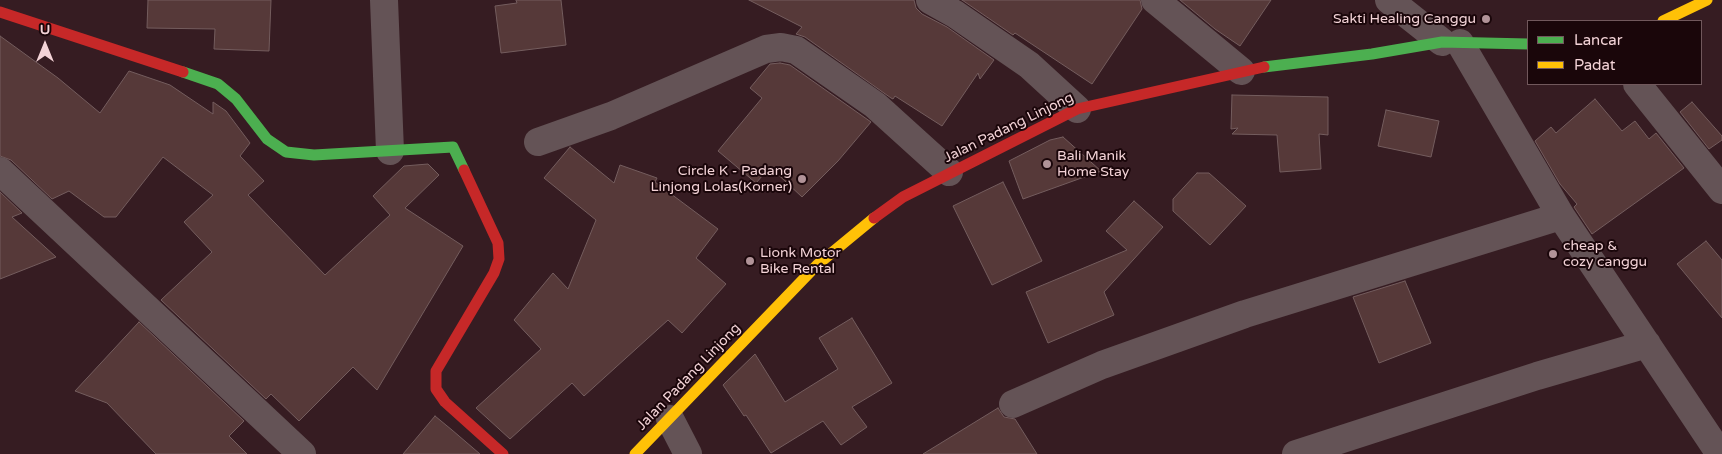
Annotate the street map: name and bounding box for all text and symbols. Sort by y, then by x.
place label: Sakti Healing Canggu [1333,11,1476,27]
marker: Sakti Healing Canggu [1480,13,1492,25]
north arrow [20,20,70,70]
legend [1527,20,1702,85]
text: U [40,21,50,38]
text: Lancar [1574,31,1622,49]
text: Padat [1574,56,1616,74]
street label: Jalan Padang Linjong [941,89,1077,167]
place label: Bali Manik Home Stay [1057,148,1129,180]
marker: Bali Manik Home Stay [1041,158,1053,170]
place label: Circle K - Padang Linjong Lolas(Korner) [650,163,792,196]
marker: Circle K - Padang Linjong Lolas(Korner) [796,173,808,185]
place label: cheap & cozy canggu [1563,238,1647,270]
place label: Lionk Motor Bike Rental [760,245,841,278]
marker: cheap & cozy canggu [1547,248,1559,260]
marker: Lionk Motor Bike Rental [744,255,756,267]
street label: Jalan Padang Linjong [634,320,744,434]

